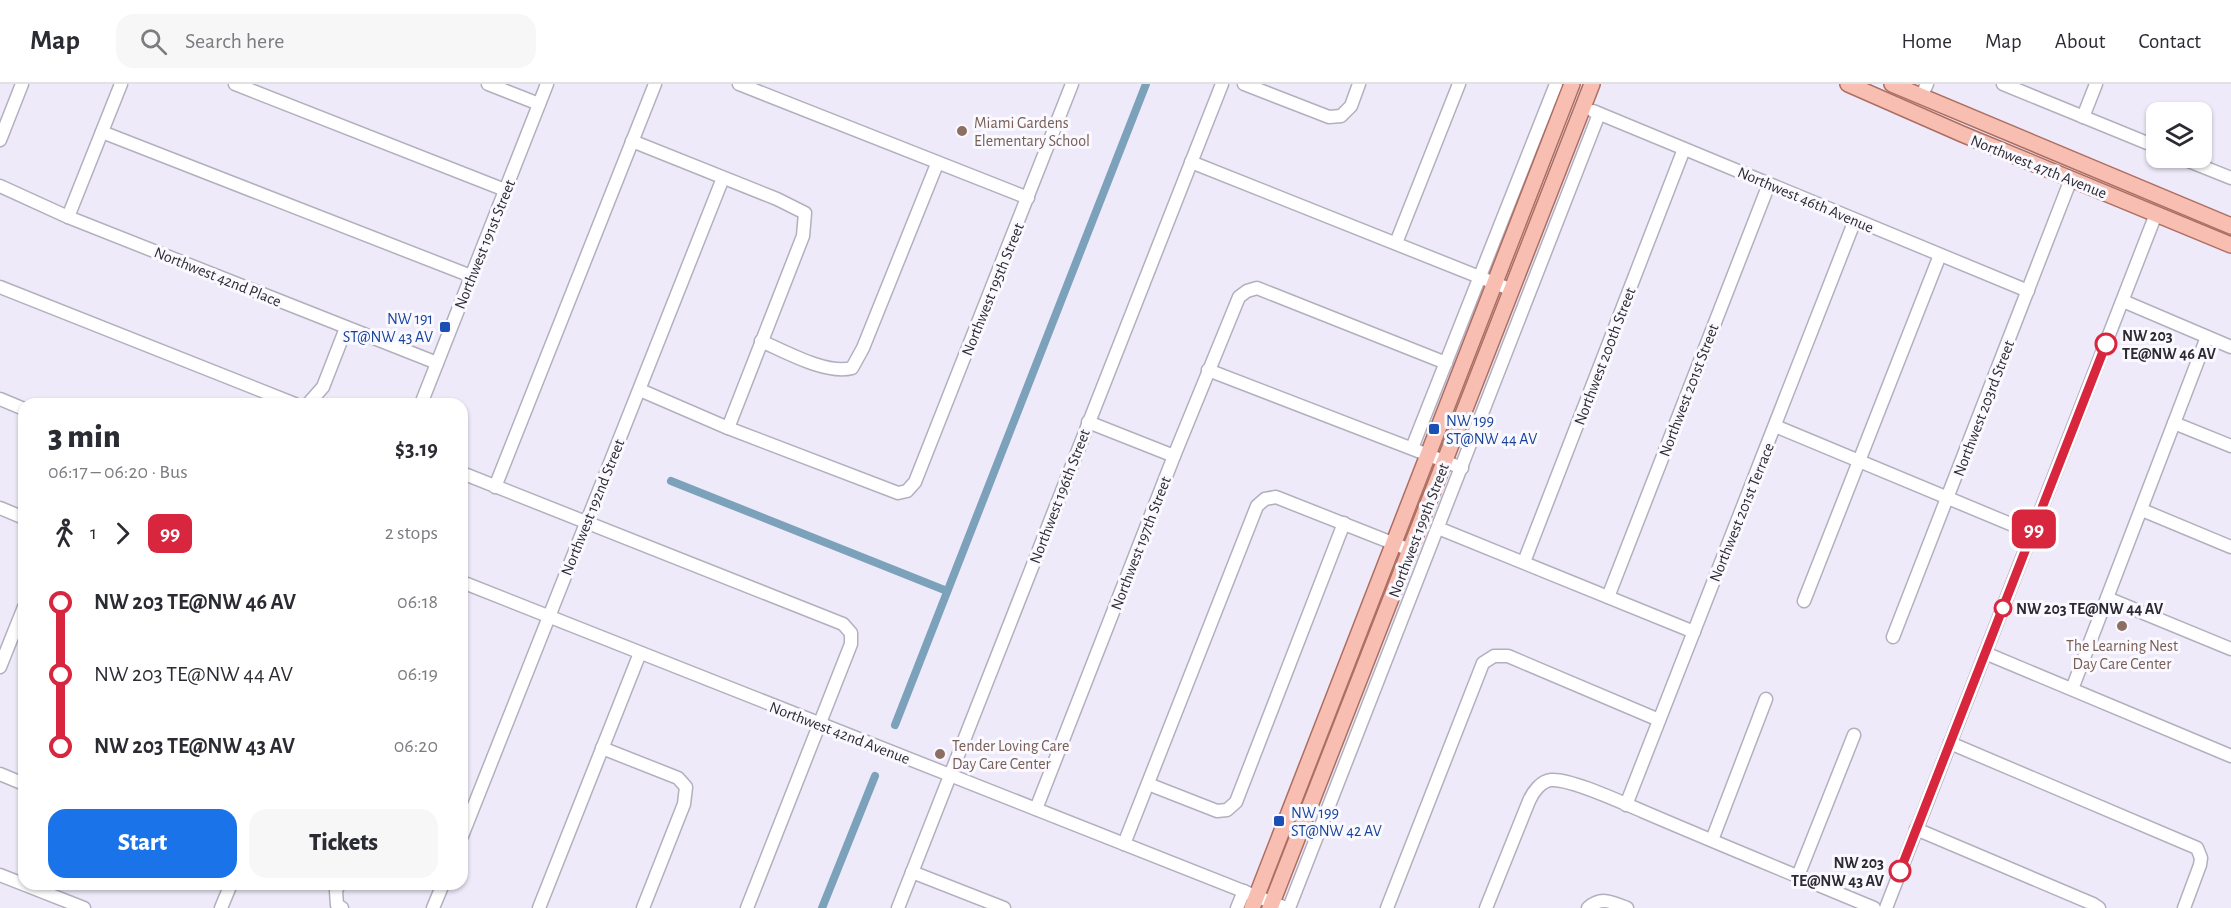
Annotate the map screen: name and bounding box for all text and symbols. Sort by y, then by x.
search box [116,14,536,68]
icon: search [137,25,170,58]
text: Map [30,27,80,55]
text: Search here [185,30,284,52]
text: Home [1901,31,1952,52]
text: Map [1985,31,2022,52]
text: About [2055,31,2105,52]
text: Contact [2138,31,2201,52]
map controls [2146,102,2212,168]
button: layers [2146,102,2212,168]
place label: Miami Gardens Elementary School [974,115,1090,150]
marker: Miami Gardens Elementary School [955,124,969,138]
street label: Northwest 47th Avenue [1968,132,2109,202]
street label: Northwest 46th Avenue [1735,164,1876,236]
street label: Northwest 191st Street [452,177,518,311]
street label: Northwest 195th Street [959,221,1027,358]
street label: Northwest 42nd Place [152,244,283,310]
street label: Northwest 200th Street [1571,285,1639,427]
place label: NW 191 ST@NW 43 AV [343,311,433,345]
marker: NW 191 ST@NW 43 AV [438,320,452,334]
street label: Northwest 201st Street [1656,322,1722,459]
place label: NW 203 TE@NW 46 AV [2122,328,2216,362]
marker: NW 203 TE@NW 46 AV [2095,333,2117,355]
street label: Northwest 203rd Street [1951,338,2017,479]
place label: NW 199 ST@NW 44 AV [1446,413,1537,447]
text: 3 min [48,421,121,454]
marker: NW 199 ST@NW 44 AV [1427,422,1441,436]
street label: Northwest 196th Street [1027,427,1093,566]
street label: Northwest 192nd Street [558,437,628,578]
text: $3.19 [395,438,438,460]
street label: Northwest 201st Terrace [1707,441,1777,584]
street label: Northwest 199th Street [1386,461,1452,600]
text: 06:17 – 06:20 · Bus [48,462,188,482]
street label: Northwest 197th Street [1108,474,1174,612]
line badge: 99 [2007,510,2061,548]
icon: walk [48,517,81,550]
icon: forward [106,517,139,550]
text: 99 [2024,519,2044,540]
text: 1 [90,523,97,543]
text: 99 [160,523,180,544]
text: 2 stops [385,523,438,543]
text: NW 203 TE@NW 46 AV [94,591,296,613]
text: 06:18 [397,592,438,612]
marker: NW 203 TE@NW 44 AV [1994,599,2012,617]
place label: NW 203 TE@NW 44 AV [2016,601,2164,617]
marker: The Learning Nest Day Care Center [2115,619,2129,633]
place label: The Learning Nest Day Care Center [2066,638,2178,673]
text: NW 203 TE@NW 44 AV [94,663,293,685]
text: 06:19 [397,664,438,684]
street label: Northwest 42nd Avenue [767,699,912,767]
text: NW 203 TE@NW 43 AV [94,735,295,757]
text: 06:20 [394,736,438,756]
place label: Tender Loving Care Day Care Center [952,738,1069,773]
marker: Tender Loving Care Day Care Center [933,747,947,761]
place label: NW 199 ST@NW 42 AV [1291,805,1382,839]
button: Start [48,809,237,878]
button: Tickets [249,809,438,878]
marker: NW 199 ST@NW 42 AV [1272,814,1286,828]
place label: NW 203 TE@NW 43 AV [1791,855,1885,889]
marker: NW 203 TE@NW 43 AV [1889,860,1911,882]

